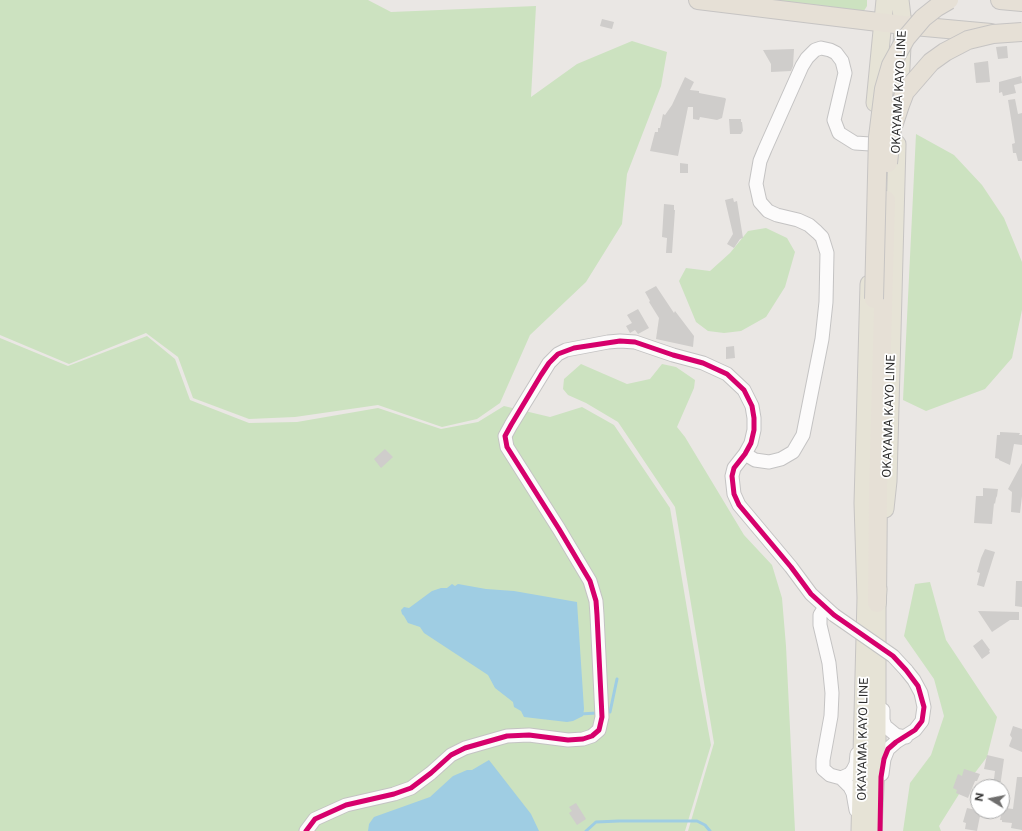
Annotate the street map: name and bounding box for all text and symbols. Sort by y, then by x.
street label: OKAYAMA KAYO LINE [889,30,909,154]
street label: OKAYAMA KAYO LINE [880,354,898,478]
street label: OKAYAMA KAYO LINE [855,677,871,801]
north arrow [970,779,1010,819]
text: N [973,792,986,802]

